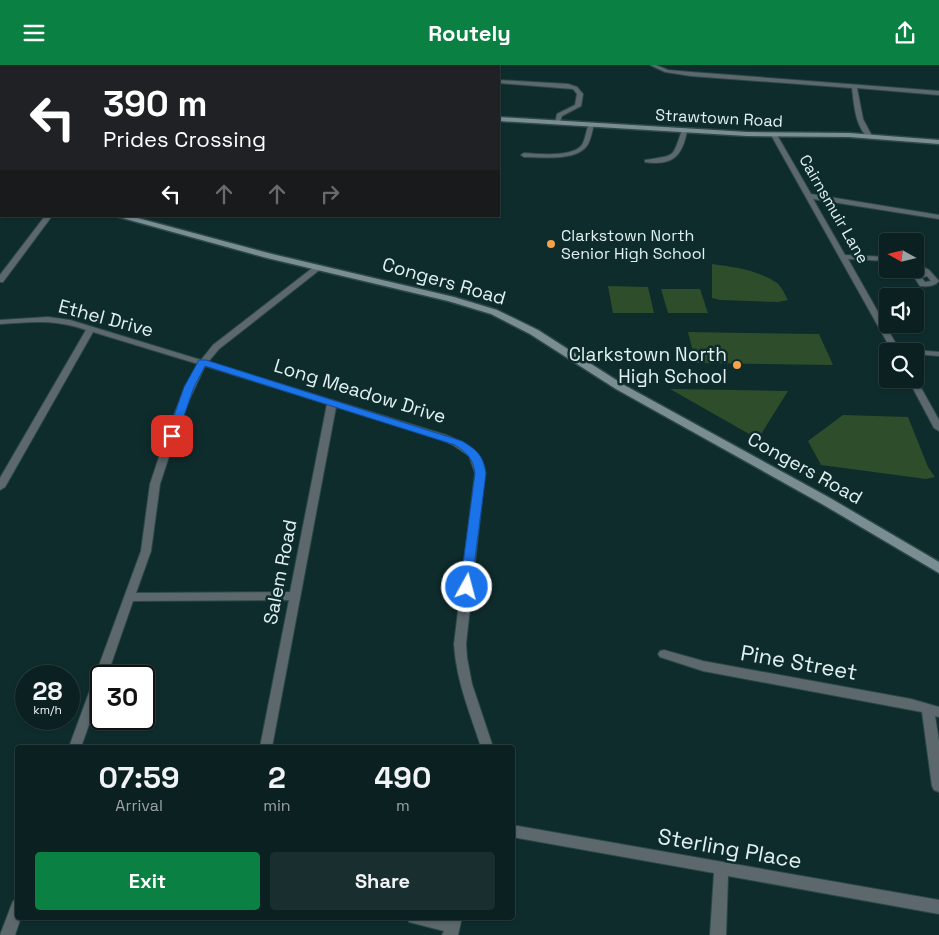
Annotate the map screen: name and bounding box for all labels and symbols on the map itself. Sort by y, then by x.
street label: Strawtown Road [655,104,783,132]
street label: Cairnsmuir Lane [794,151,874,267]
place label: Clarkstown North Senior High School [561,225,706,264]
north arrow [879,233,924,277]
marker: Clarkstown North Senior High School [545,238,557,250]
street label: Congers Road [379,251,509,311]
street label: Ethel Drive [56,293,156,343]
place label: Clarkstown North High School [569,342,727,389]
street label: Long Meadow Drive [271,353,449,429]
marker: Clarkstown North High School [731,359,743,371]
pin [151,415,193,457]
street label: Congers Road [743,426,867,510]
street label: Salem Road [258,517,302,627]
position arrow [440,560,492,612]
street label: Pine Street [738,638,860,686]
speed limit sign: 30 [90,665,155,730]
street label: Sterling Place [656,822,804,874]

